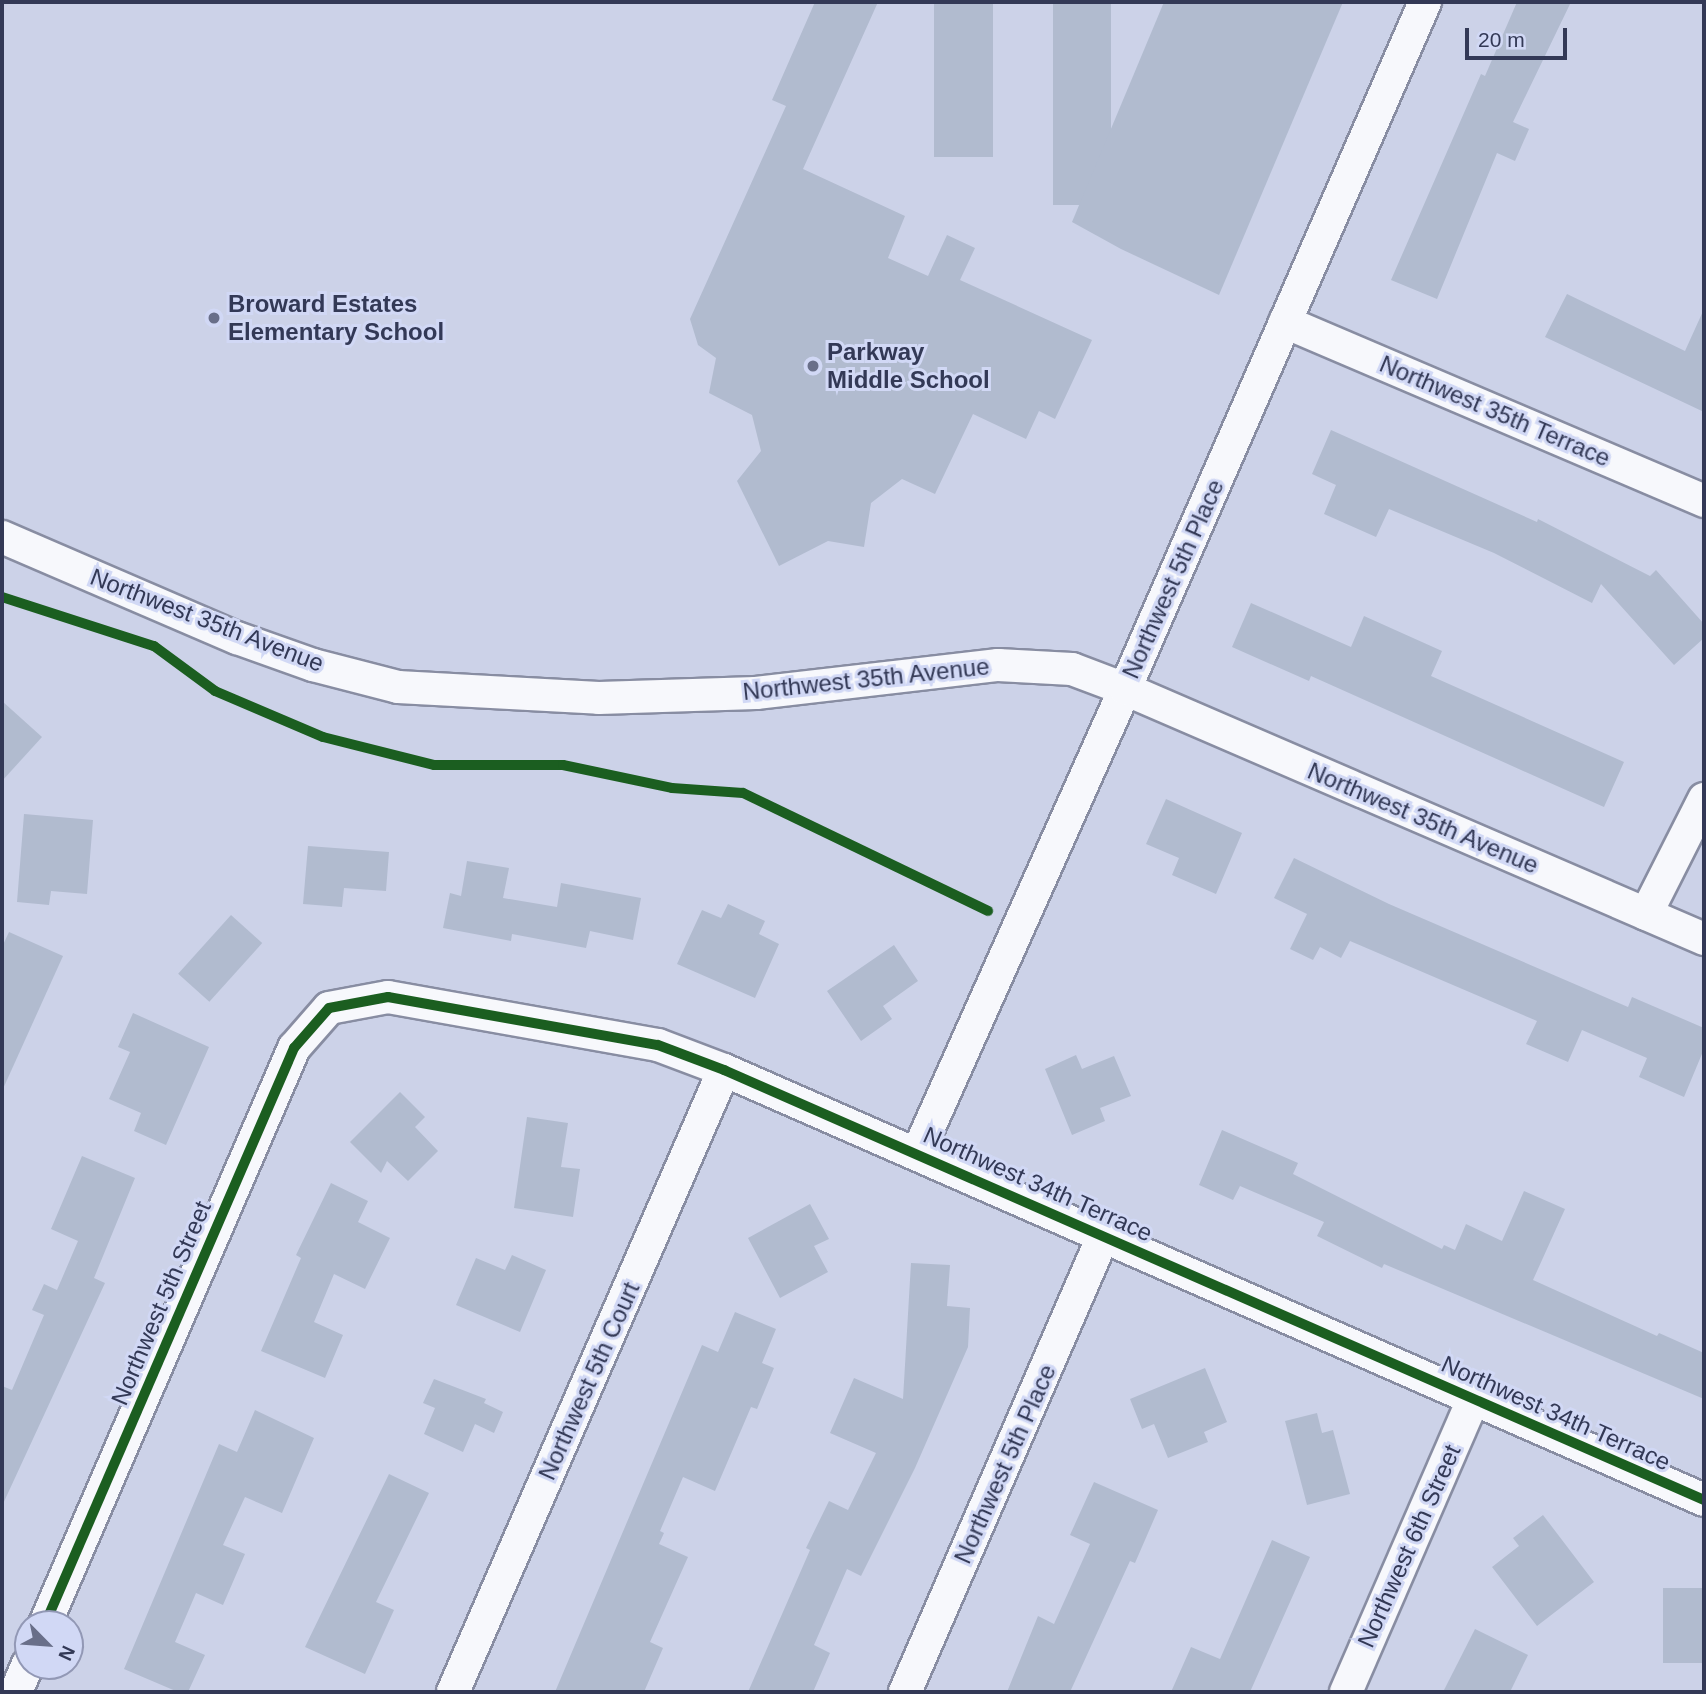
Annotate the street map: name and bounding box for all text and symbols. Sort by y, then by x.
scale bar [1468,14,1570,58]
text: 20 m [1478,28,1525,51]
place label: Broward Estates Elementary School [228,290,444,346]
marker: Broward Estates Elementary School [206,310,222,326]
place label: Parkway Middle School [827,338,990,394]
street label: Northwest 35th Terrace [1375,349,1615,473]
marker: Parkway Middle School [805,358,821,374]
street label: Northwest 5th Place [1116,475,1230,683]
street label: Northwest 35th Avenue [86,562,328,678]
street label: Northwest 35th Avenue [741,652,991,706]
street label: Northwest 35th Avenue [1303,756,1543,880]
street label: Northwest 34th Terrace [919,1120,1157,1248]
street label: Northwest 5th Street [105,1197,217,1409]
street label: Northwest 5th Court [532,1278,646,1484]
street label: Northwest 34th Terrace [1437,1349,1675,1477]
street label: Northwest 5th Place [948,1360,1062,1568]
street label: Northwest 6th Street [1351,1440,1467,1652]
north arrow [14,1610,84,1680]
text: N [54,1643,79,1664]

